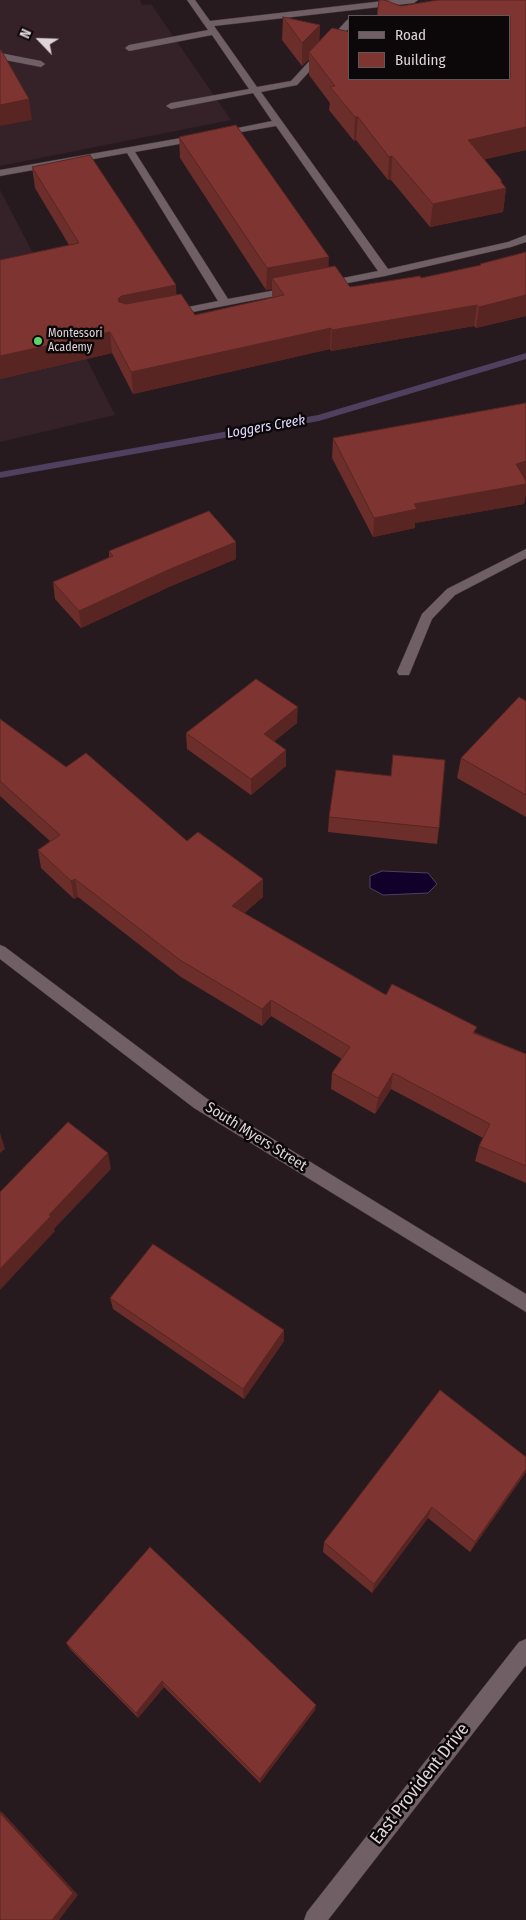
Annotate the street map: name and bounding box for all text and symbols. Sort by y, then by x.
north arrow [15,15,65,65]
legend [348,15,511,80]
text: N [16,26,35,41]
text: Road [395,26,426,44]
text: Building [395,51,446,69]
place label: Montessori Academy [48,327,102,355]
marker: Montessori Academy [32,335,44,347]
water label: Loggers Creek [225,412,307,442]
street label: South Myers Street [202,1099,310,1175]
street label: East Provident Drive [366,1719,474,1849]

